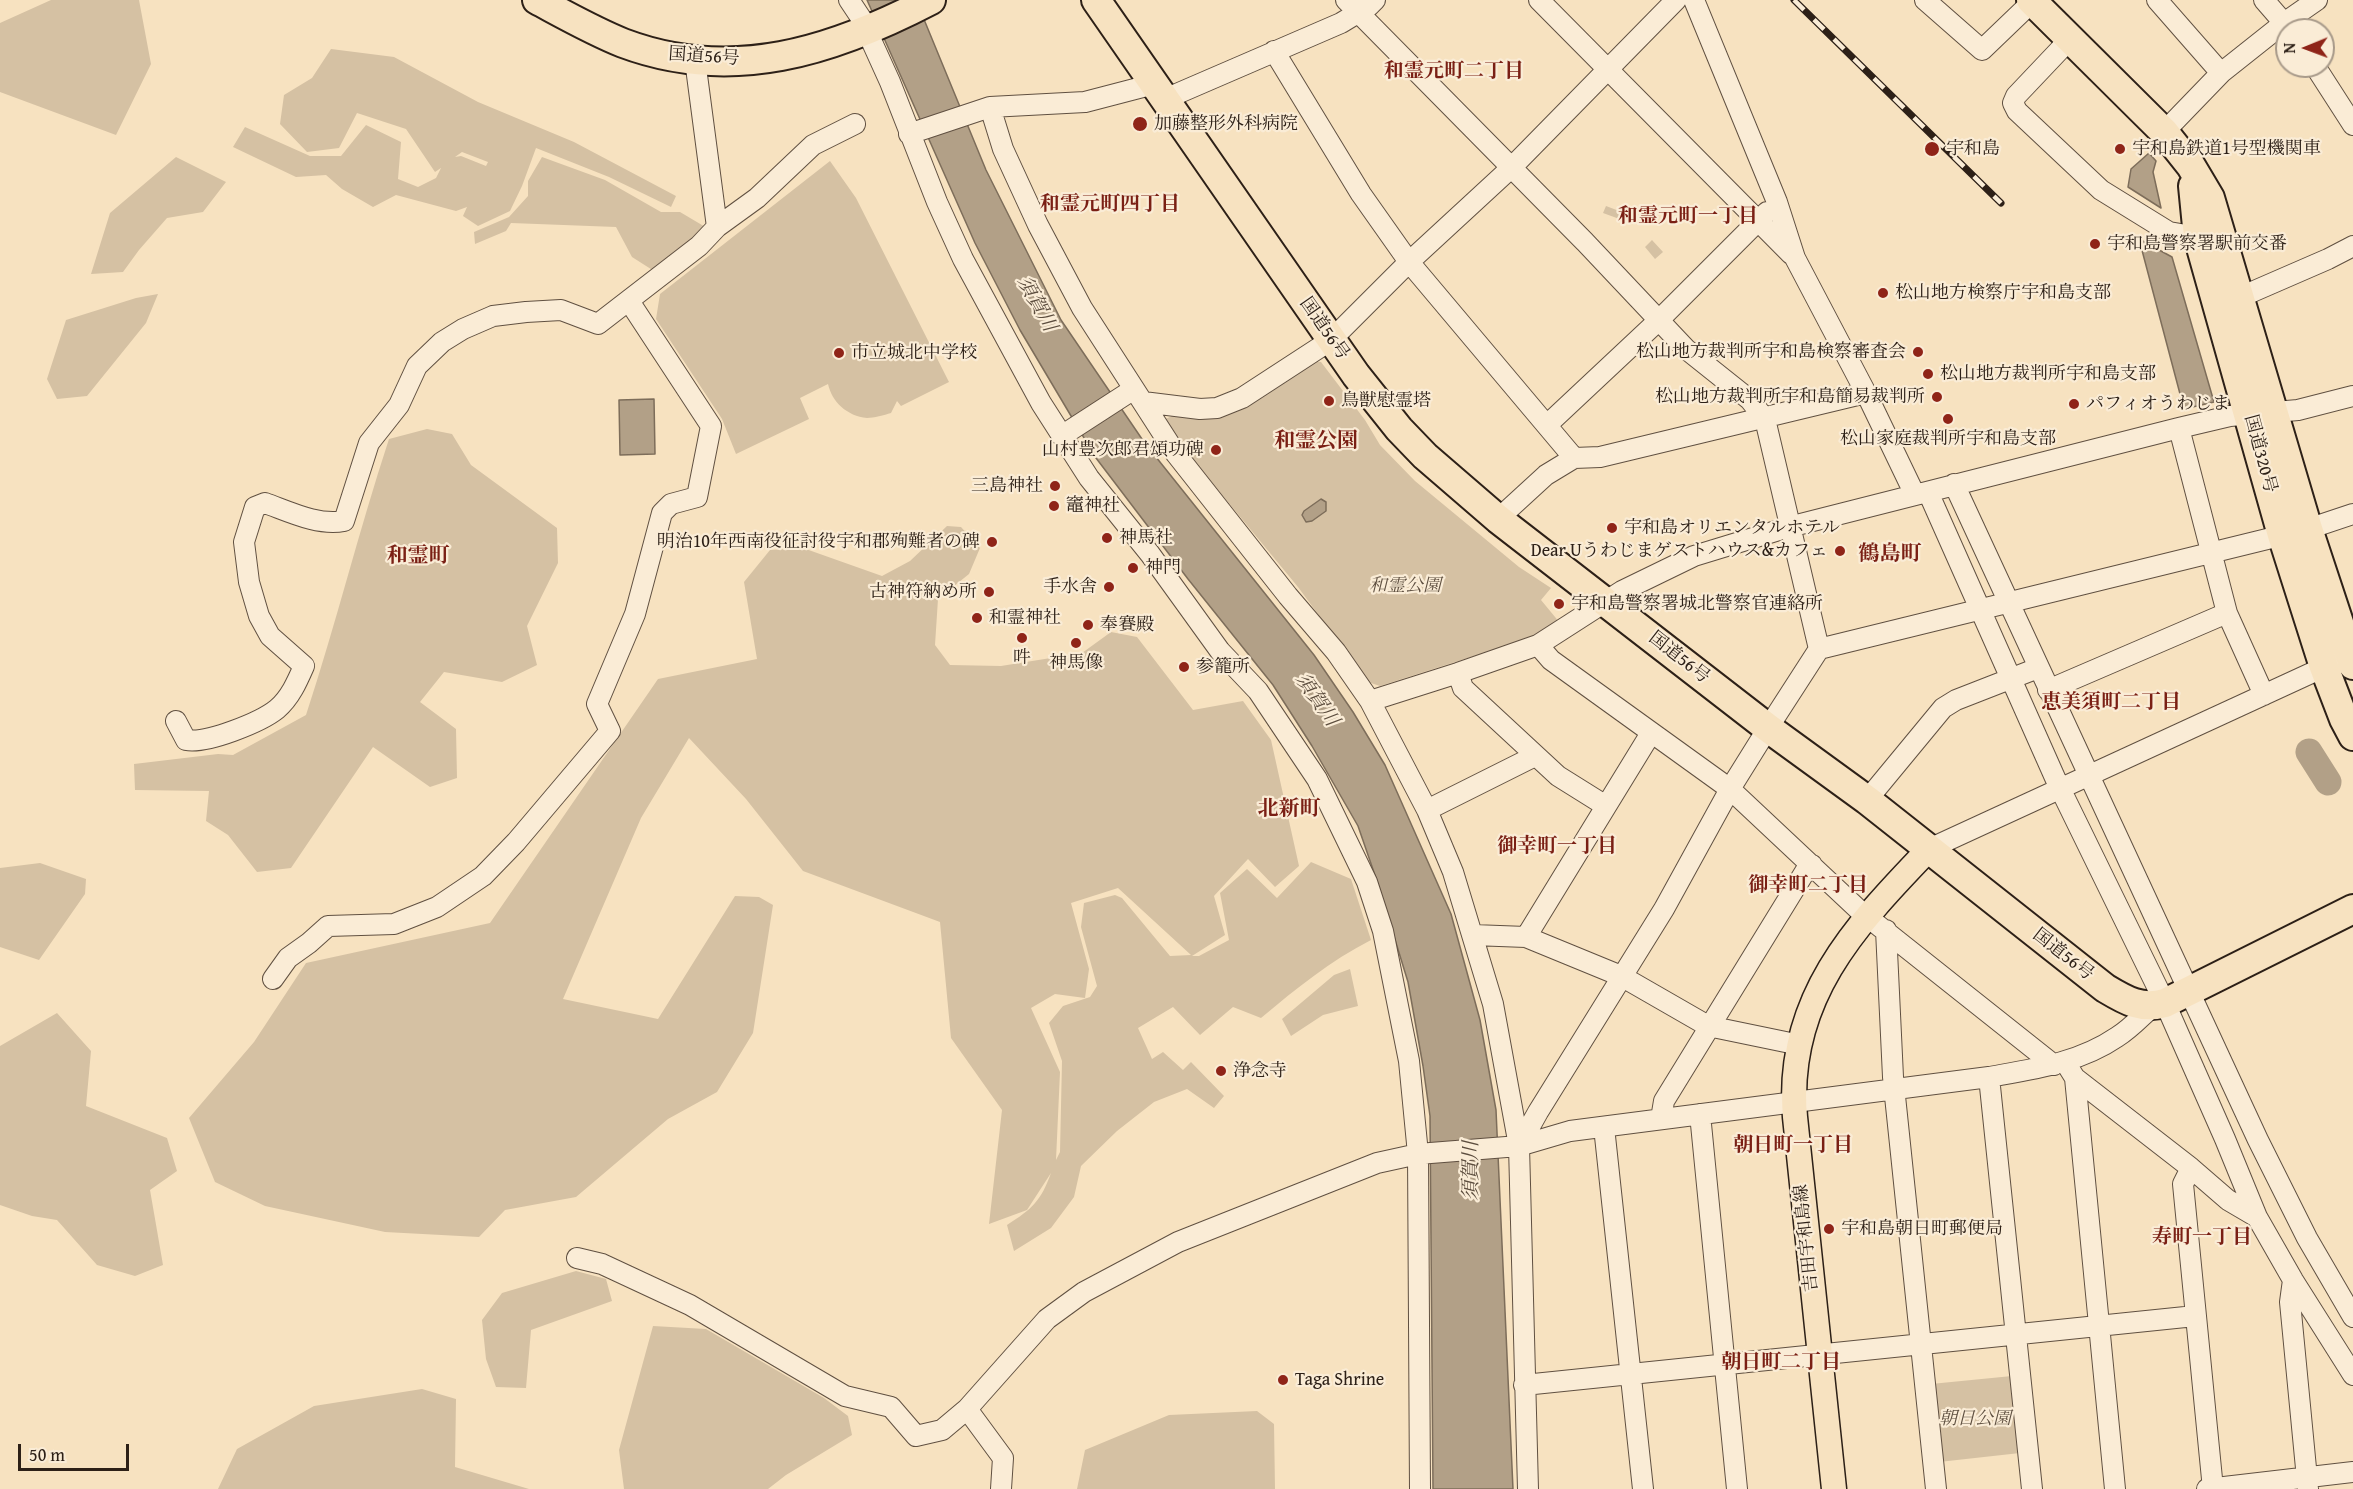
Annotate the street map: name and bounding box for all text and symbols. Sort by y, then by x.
north arrow [2275,18,2335,78]
text: N [2277,43,2301,54]
street label: 国道56号 [668,44,740,70]
district label: 和霊元町二丁目 [1384,60,1524,84]
place label: 加藤整形外科病院 [1154,113,1298,135]
marker: 加藤整形外科病院 [1131,115,1149,133]
place label: 宇和島 [1946,138,2000,160]
place label: 宇和島鉄道1号型機関車 [2132,138,2321,160]
marker: 宇和島 [1923,140,1941,158]
marker: 宇和島鉄道1号型機関車 [2113,142,2127,156]
district label: 和霊元町四丁目 [1040,193,1180,217]
district label: 和霊元町一丁目 [1618,205,1758,229]
place label: 宇和島警察署駅前交番 [2107,233,2287,255]
marker: 宇和島警察署駅前交番 [2088,237,2102,251]
water label: 須賀川 [1011,272,1061,336]
place label: 松山地方検察庁宇和島支部 [1895,282,2111,304]
marker: 松山地方検察庁宇和島支部 [1876,286,1890,300]
street label: 国道56号 [1295,294,1353,364]
place label: 松山地方裁判所宇和島検察審査会 [1636,341,1906,363]
place label: 市立城北中学校 [851,342,977,364]
marker: 松山地方裁判所宇和島検察審査会 [1911,345,1925,359]
marker: 市立城北中学校 [832,346,846,360]
place label: 松山地方裁判所宇和島支部 [1940,363,2156,385]
marker: 松山地方裁判所宇和島支部 [1921,367,1935,381]
place label: 松山地方裁判所宇和島簡易裁判所 [1655,386,1925,408]
place label: 鳥獣慰霊塔 [1341,390,1431,412]
marker: 松山地方裁判所宇和島簡易裁判所 [1930,390,1944,404]
place label: パフィオうわじま [2086,393,2230,415]
marker: 鳥獣慰霊塔 [1322,394,1336,408]
marker: パフィオうわじま [2067,397,2081,411]
marker: 松山家庭裁判所宇和島支部 [1941,412,1955,426]
street label: 国道320号 [2239,413,2281,495]
place label: 松山家庭裁判所宇和島支部 [1840,428,2056,450]
district label: 和霊公園 [1274,429,1358,455]
place label: 山村豊次郎君頌功碑 [1042,439,1204,461]
marker: 山村豊次郎君頌功碑 [1209,443,1223,457]
place label: 三島神社 [971,475,1043,497]
marker: 三島神社 [1048,479,1062,493]
place label: 竈神社 [1066,495,1120,517]
marker: 竈神社 [1047,499,1061,513]
place label: 宇和島オリエンタルホテル [1624,517,1840,539]
marker: 宇和島オリエンタルホテル [1605,521,1619,535]
place label: 神馬社 [1119,527,1173,549]
place label: 明治10年西南役征討役宇和郡殉難者の碑 [657,531,980,553]
marker: 神馬社 [1100,531,1114,545]
marker: 明治10年西南役征討役宇和郡殉難者の碑 [985,535,999,549]
place label: Dear Uうわじまゲストハウス&カフェ [1531,540,1828,562]
district label: 鶴島町 [1859,542,1921,568]
district label: 和霊町 [387,544,449,570]
marker: Dear Uうわじまゲストハウス&カフェ [1833,544,1847,558]
place label: 神門 [1145,557,1181,579]
marker: 神門 [1126,561,1140,575]
park label: 和霊公園 [1369,575,1441,597]
place label: 手水舎 [1043,576,1097,598]
marker: 手水舎 [1102,580,1116,594]
place label: 古神符納め所 [869,581,977,603]
marker: 古神符納め所 [982,585,996,599]
place label: 宇和島警察署城北警察官連絡所 [1571,593,1823,615]
marker: 宇和島警察署城北警察官連絡所 [1552,597,1566,611]
place label: 和霊神社 [989,607,1061,629]
marker: 和霊神社 [970,611,984,625]
place label: 奉賽殿 [1100,614,1154,636]
marker: 奉賽殿 [1081,618,1095,632]
street label: 国道56号 [1644,628,1714,688]
marker: 吽 [1015,631,1029,645]
marker: 神馬像 [1069,636,1083,650]
place label: 吽 [1013,647,1031,669]
place label: 神馬像 [1049,652,1103,674]
place label: 参籠所 [1196,656,1250,678]
marker: 参籠所 [1177,660,1191,674]
water label: 須賀川 [1289,669,1343,731]
district label: 恵美須町二丁目 [2041,691,2181,715]
district label: 北新町 [1258,797,1320,823]
district label: 御幸町一丁目 [1497,835,1617,859]
district label: 御幸町二丁目 [1748,874,1868,898]
street label: 国道56号 [2028,925,2098,985]
place label: 浄念寺 [1233,1060,1287,1082]
marker: 浄念寺 [1214,1064,1228,1078]
district label: 朝日町一丁目 [1733,1134,1853,1158]
water label: 須賀川 [1460,1141,1484,1201]
street label: 吉田宇和島線 [1791,1183,1823,1293]
place label: 宇和島朝日町郵便局 [1841,1218,2003,1240]
marker: 宇和島朝日町郵便局 [1822,1222,1836,1236]
district label: 寿町一丁目 [2152,1226,2252,1250]
district label: 朝日町二丁目 [1721,1351,1841,1375]
place label: Taga Shrine [1295,1369,1384,1391]
marker: Taga Shrine [1276,1373,1290,1387]
park label: 朝日公園 [1939,1408,2011,1430]
scale bar [21,1432,132,1470]
text: 50 m [29,1441,65,1468]

